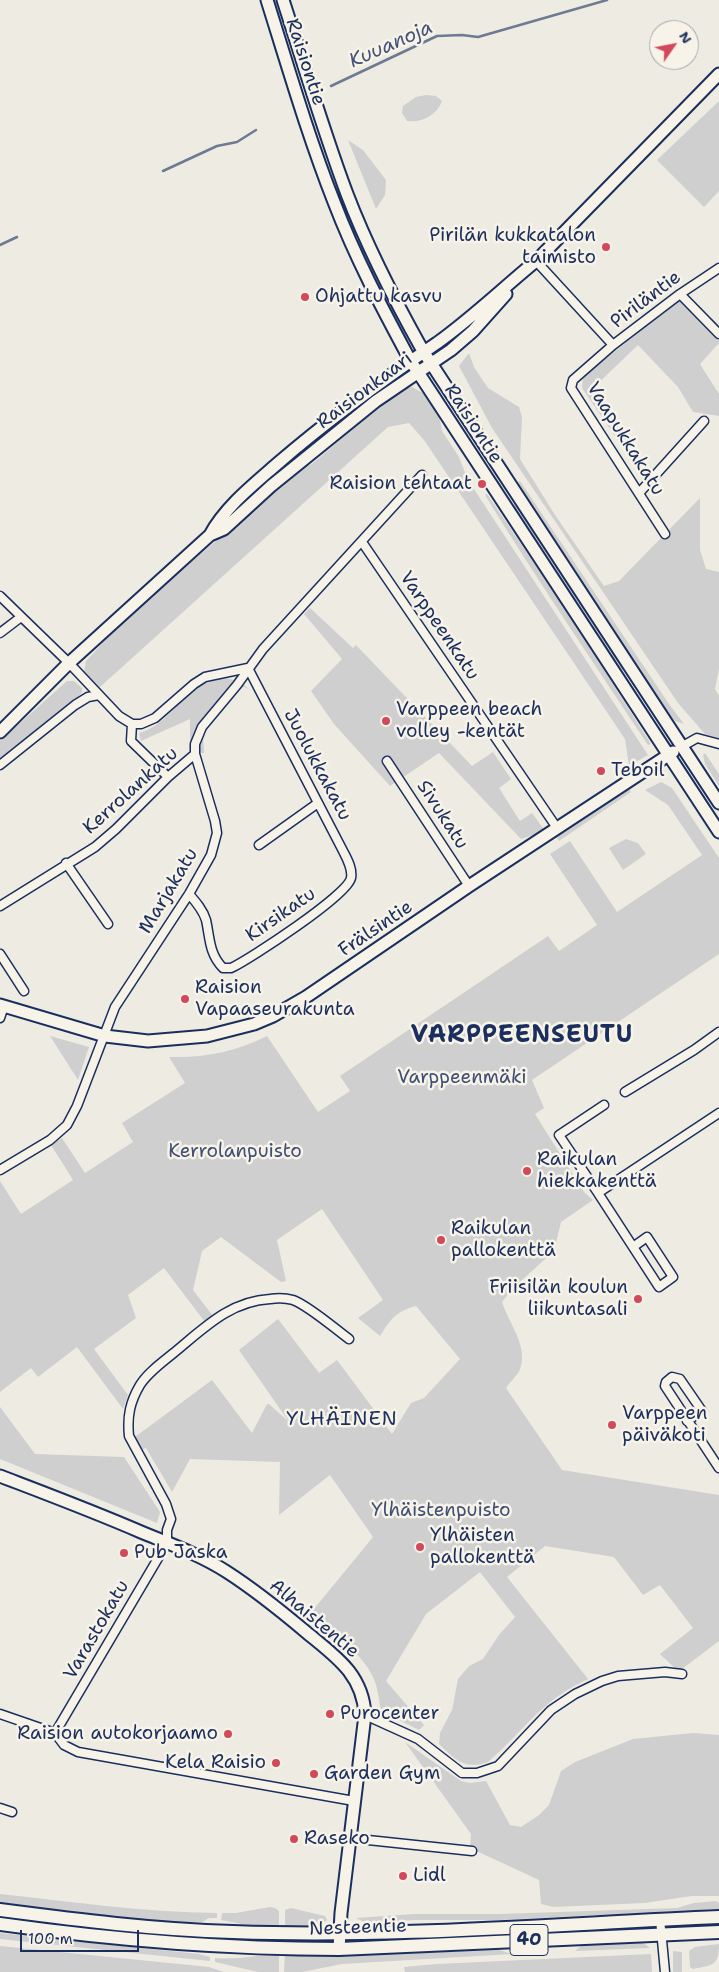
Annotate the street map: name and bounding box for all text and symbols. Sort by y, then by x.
street label: Raisiontie [280,16,330,108]
water label: Kuuanoja [345,16,437,74]
north arrow [649,20,699,70]
text: N [675,28,696,47]
place label: Pirilän kukkatalon taimisto [429,225,596,269]
marker: Pirilän kukkatalon taimisto [600,241,612,253]
street label: Piriläntie [606,266,686,334]
place label: Ohjattu kasvu [315,286,442,308]
marker: Ohjattu kasvu [299,291,311,303]
street label: Raisionkaari [313,348,417,434]
street label: Vaapukkakatu [581,378,669,500]
street label: Raisiontie [439,380,507,468]
place label: Raision tehtaat [330,473,472,495]
marker: Raision tehtaat [476,478,488,490]
street label: Varppeenkatu [394,567,484,685]
place label: Varppeen beach volley -kentät [396,699,542,743]
street label: Juolukkakatu [278,705,356,825]
marker: Varppeen beach volley -kentät [380,715,392,727]
street label: Kerrolankatu [79,742,183,840]
place label: Teboil [611,760,664,782]
marker: Teboil [595,765,607,777]
street label: Sivukatu [411,776,473,854]
street label: Marjakatu [135,844,203,938]
street label: Kirsikatu [242,883,320,947]
street label: Frälsintie [335,896,417,962]
place label: Raision Vapaaseurakunta [195,977,355,1021]
marker: Raision Vapaaseurakunta [179,993,191,1005]
district label: VARPPEENSEUTU [409,1022,635,1050]
park label: Varppeenmäki [397,1067,527,1089]
park label: Kerrolanpuisto [168,1141,302,1163]
place label: Raikulan hiekkakenttä [537,1149,657,1193]
marker: Raikulan hiekkakenttä [521,1165,533,1177]
place label: Raikulan pallokenttä [451,1218,556,1262]
marker: Raikulan pallokenttä [435,1234,447,1246]
place label: Friisilän koulun liikuntasali [489,1277,628,1321]
marker: Friisilän koulun liikuntasali [632,1293,644,1305]
place label: Varppeen päiväkoti [622,1403,707,1447]
district label: YLHÄINEN [285,1408,399,1432]
marker: Varppeen päiväkoti [606,1419,618,1431]
park label: Ylhäistenpuisto [371,1500,511,1522]
place label: Ylhäisten pallokenttä [430,1525,535,1569]
marker: Ylhäisten pallokenttä [414,1541,426,1553]
place label: Pub Jaska [134,1542,228,1564]
marker: Pub Jaska [118,1547,130,1559]
street label: Alhaistentie [264,1575,364,1663]
street label: Varastokatu [59,1576,135,1684]
place label: Purocenter [340,1703,439,1725]
marker: Purocenter [324,1708,336,1720]
place label: Raision autokorjaamo [17,1723,218,1745]
marker: Raision autokorjaamo [222,1728,234,1740]
place label: Kela Raisio [165,1752,266,1774]
marker: Kela Raisio [270,1757,282,1769]
place label: Garden Gym [324,1763,440,1785]
marker: Garden Gym [308,1768,320,1780]
place label: Raseko [304,1828,370,1850]
marker: Raseko [288,1833,300,1845]
place label: Lidl [413,1865,446,1887]
marker: Lidl [397,1870,409,1882]
street label: Nesteentie [309,1915,407,1941]
scale bar [22,1920,141,1952]
road number: 40 [510,1924,548,1956]
text: 100 m [28,1929,73,1949]

